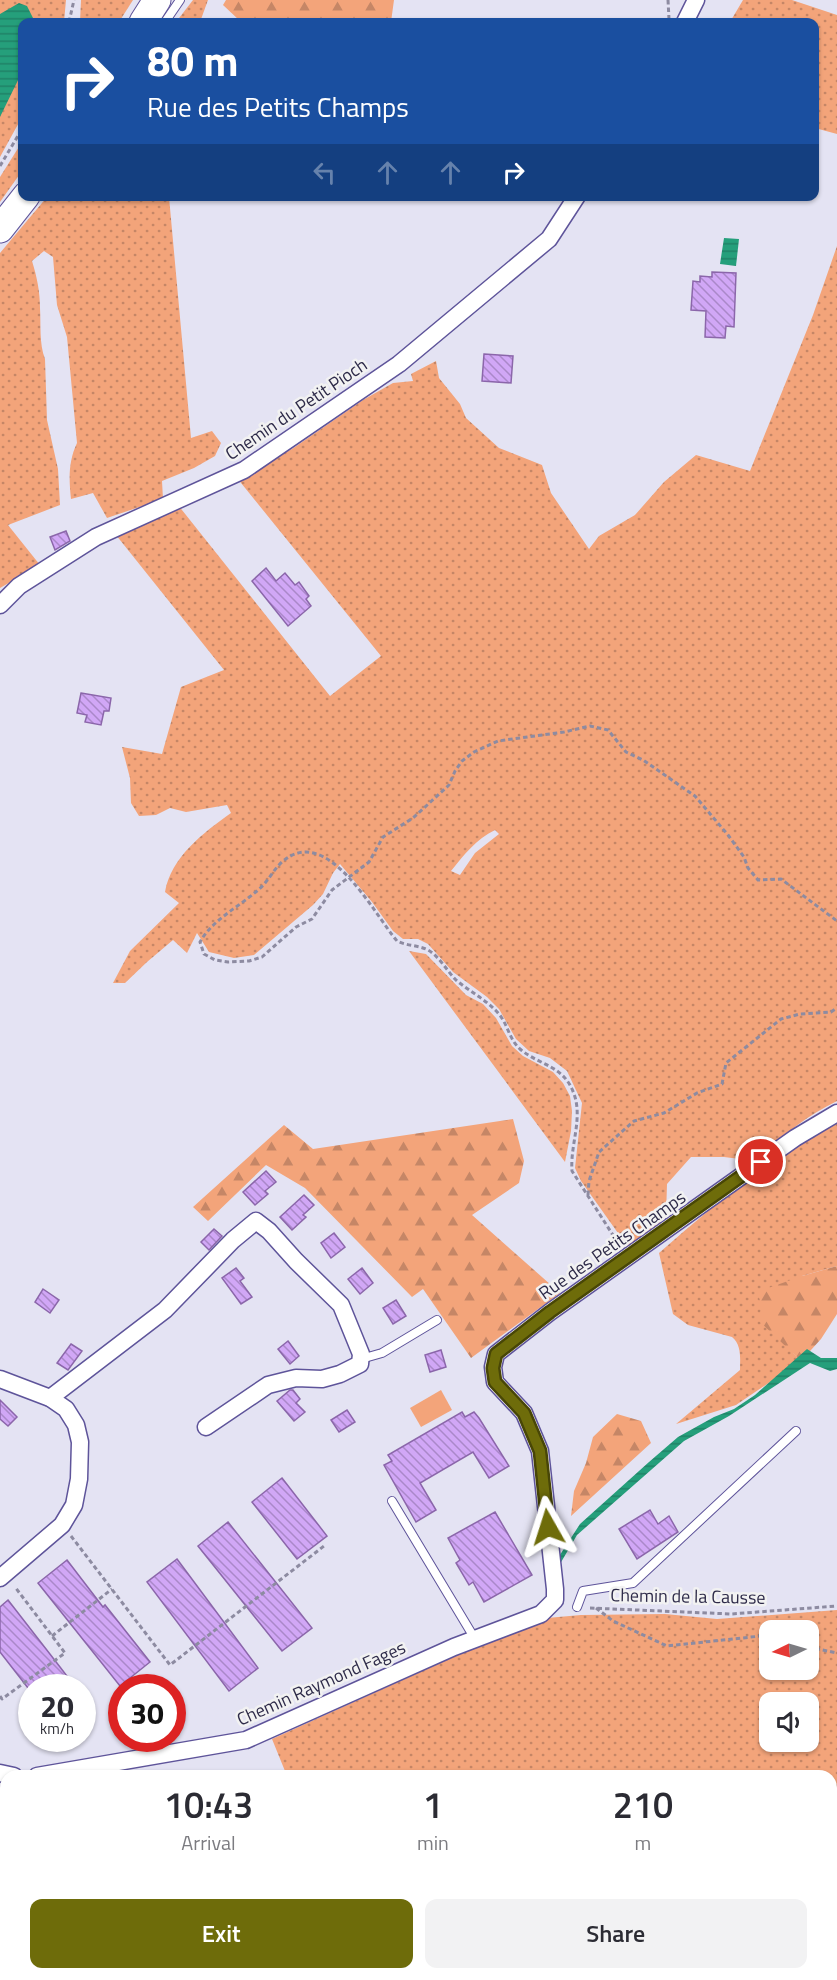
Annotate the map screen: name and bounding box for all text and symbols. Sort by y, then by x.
text: 80 m [147,28,239,92]
icon: right [48,42,126,120]
text: Rue des Petits Champs [147,86,409,127]
icon: left [308,156,341,189]
icon: ahead [371,156,404,189]
icon: ahead [434,156,467,189]
icon: right [497,156,530,189]
street label: Chemin du Petit Pioch [220,351,372,467]
pin [735,1136,786,1187]
icon: arrive [744,1145,777,1178]
street label: Rue des Petits Champs [533,1184,691,1306]
position arrow [516,1495,580,1559]
street label: Chemin de la Causse [610,1581,766,1611]
north arrow [759,1620,819,1680]
map controls [759,1620,819,1752]
street label: Chemin Raymond Fages [232,1634,410,1732]
speed limit sign: 30 [108,1674,186,1752]
text: 20 [40,1683,74,1729]
button: sound [759,1692,819,1752]
text: km/h [40,1717,74,1740]
text: 10:43 [164,1777,253,1832]
text: 1 [423,1777,443,1832]
text: 210 [613,1777,673,1832]
text: Arrival [181,1827,236,1858]
text: min [417,1827,449,1858]
text: m [635,1827,651,1858]
button: Exit [30,1899,413,1968]
button: Share [425,1899,807,1968]

